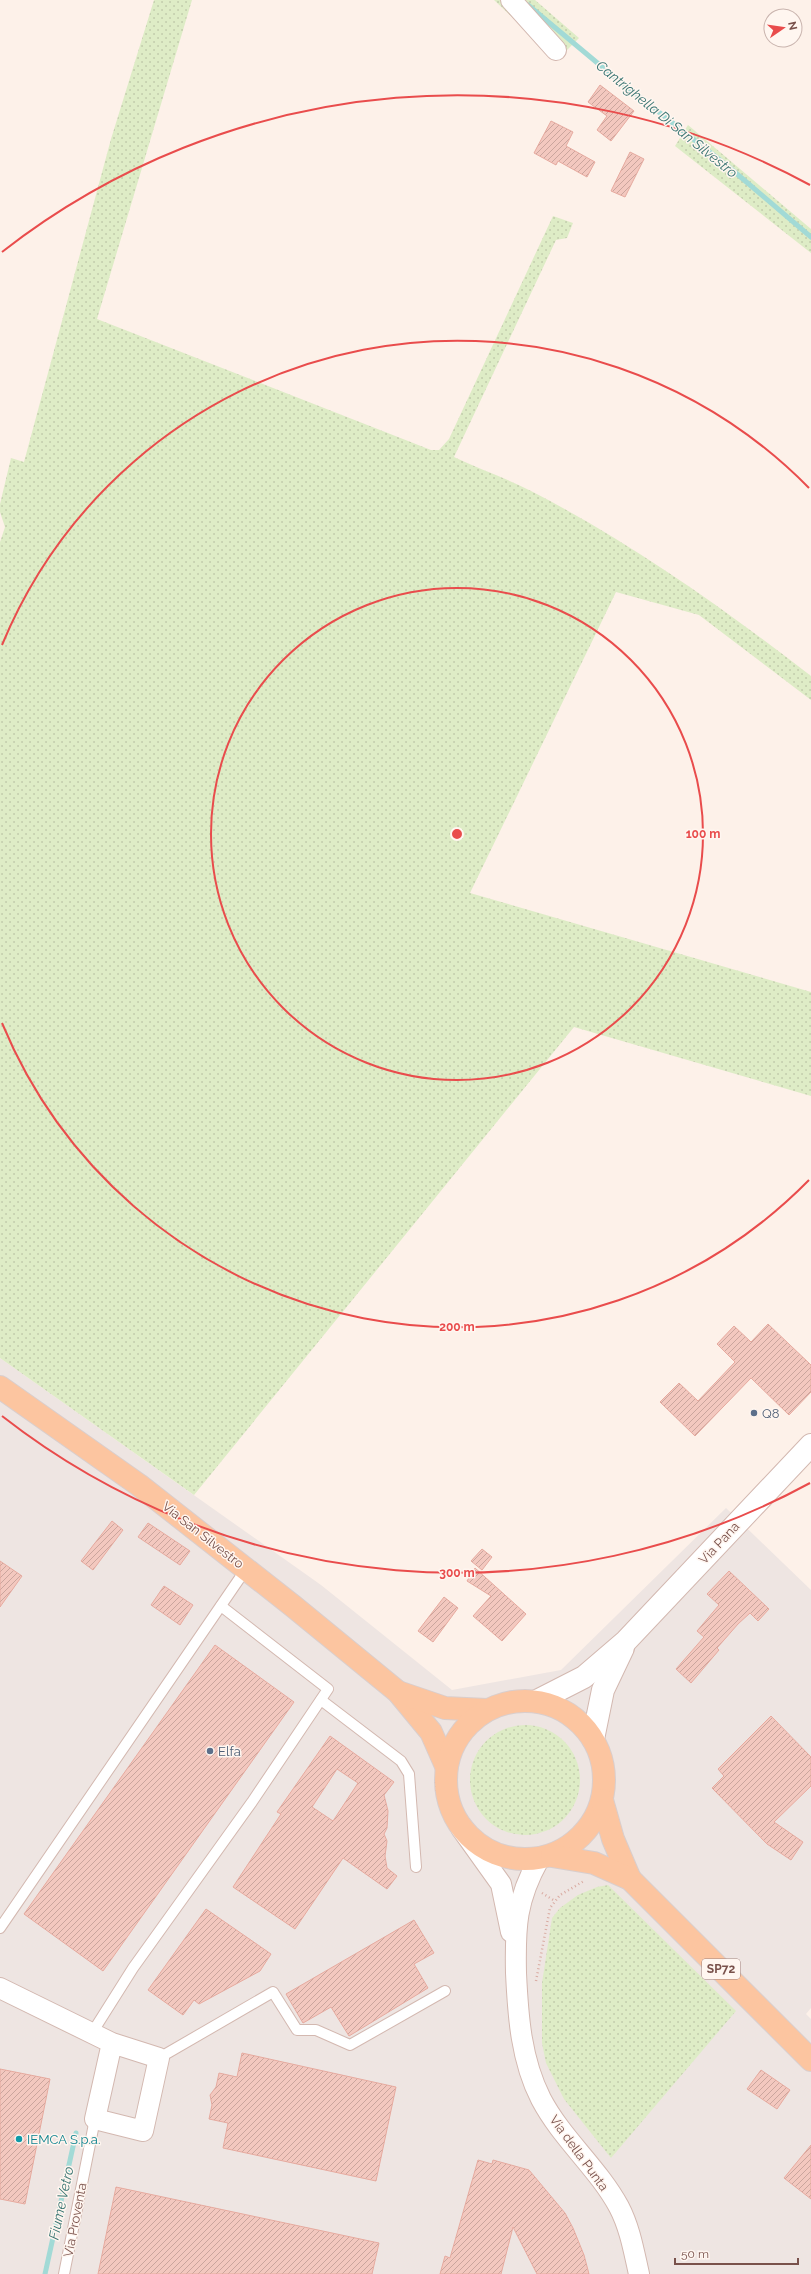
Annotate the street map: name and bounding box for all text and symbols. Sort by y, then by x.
north arrow [763,8,803,48]
text: N [785,20,800,31]
water label: Cantrighella Di San Silvestro [593,57,741,181]
centre of rings [450,827,464,841]
text: 100 m [686,827,720,841]
text: 200 m [439,1320,475,1334]
place label: Q8 [762,1406,780,1421]
marker: Q8 [749,1408,759,1418]
street label: Via San Silvestro [159,1499,247,1572]
street label: Via Pana [696,1519,742,1567]
text: 300 m [439,1566,475,1580]
place label: Elfa [218,1744,241,1759]
marker: Elfa [205,1746,215,1756]
road number: SP72 [702,1959,740,1979]
street label: Via della Punta [546,2112,612,2194]
place label: IEMCA S.p.a. [27,2132,100,2147]
marker: IEMCA S.p.a. [14,2134,24,2144]
water label: Fiume Vetro [45,2165,77,2241]
street label: Via Proventa [60,2182,90,2258]
scale bar [675,2240,798,2266]
text: 50 m [681,2247,709,2261]

